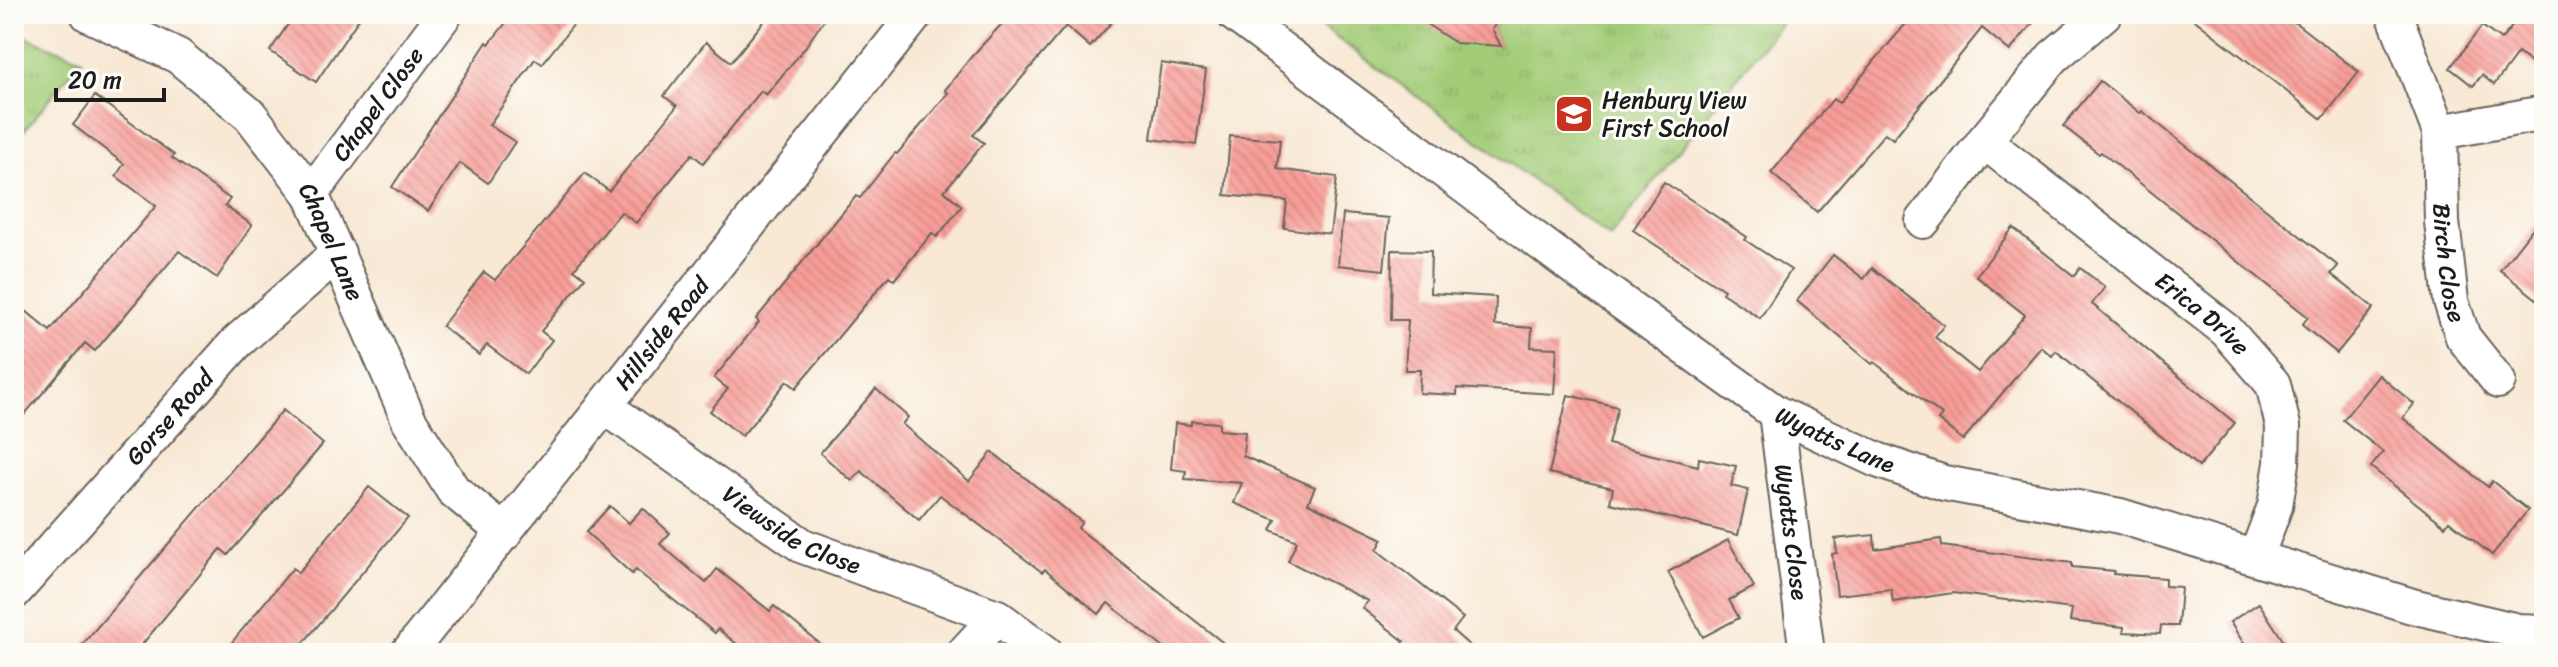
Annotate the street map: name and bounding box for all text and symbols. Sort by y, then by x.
street label: Chapel Close [321,38,435,171]
scale bar [56,52,164,102]
text: 20 m [68,59,122,101]
place label: Henbury View First School [1602,79,1747,149]
school or university icon: Henbury View First School [1553,93,1595,135]
street label: Chapel Lane [287,172,376,308]
street label: Birch Close [2421,203,2478,328]
street label: Erica Drive [2146,261,2261,365]
street label: Hillside Road [603,266,721,400]
street label: Gorse Road [115,358,226,475]
street label: Wyatts Lane [1768,394,1901,486]
street label: Wyatts Close [1762,461,1821,603]
street label: Viewside Close [713,474,867,587]

